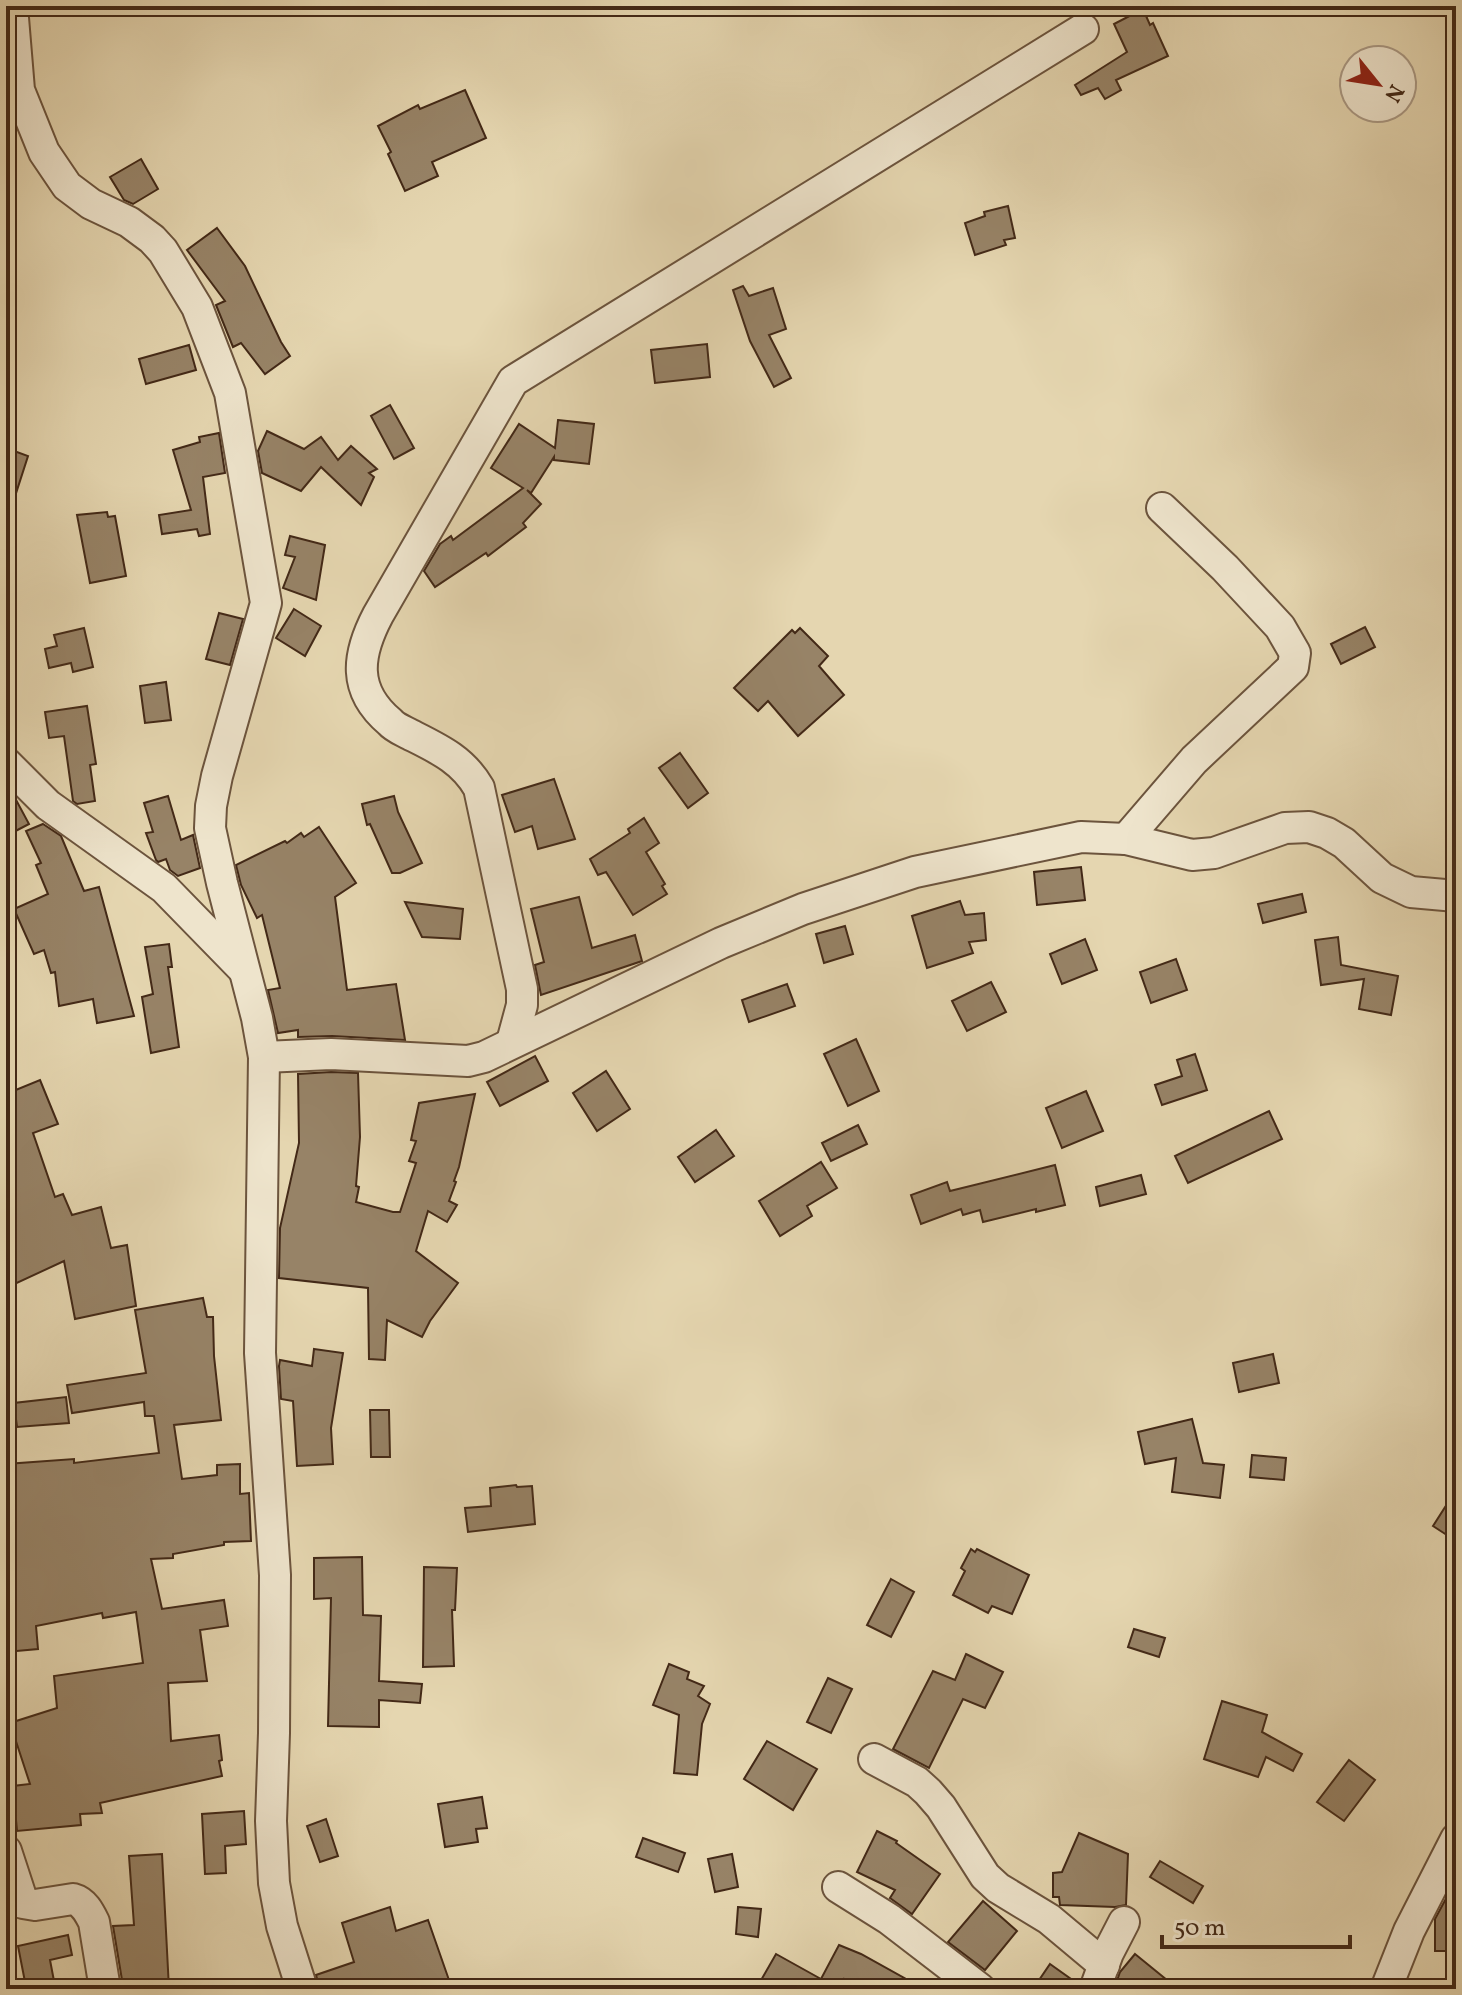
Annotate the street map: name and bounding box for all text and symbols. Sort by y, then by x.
north arrow [1338,44,1418,124]
text: N [1376,78,1411,107]
scale bar [1162,1899,1350,1949]
text: 50 m [1174,1912,1226,1946]

